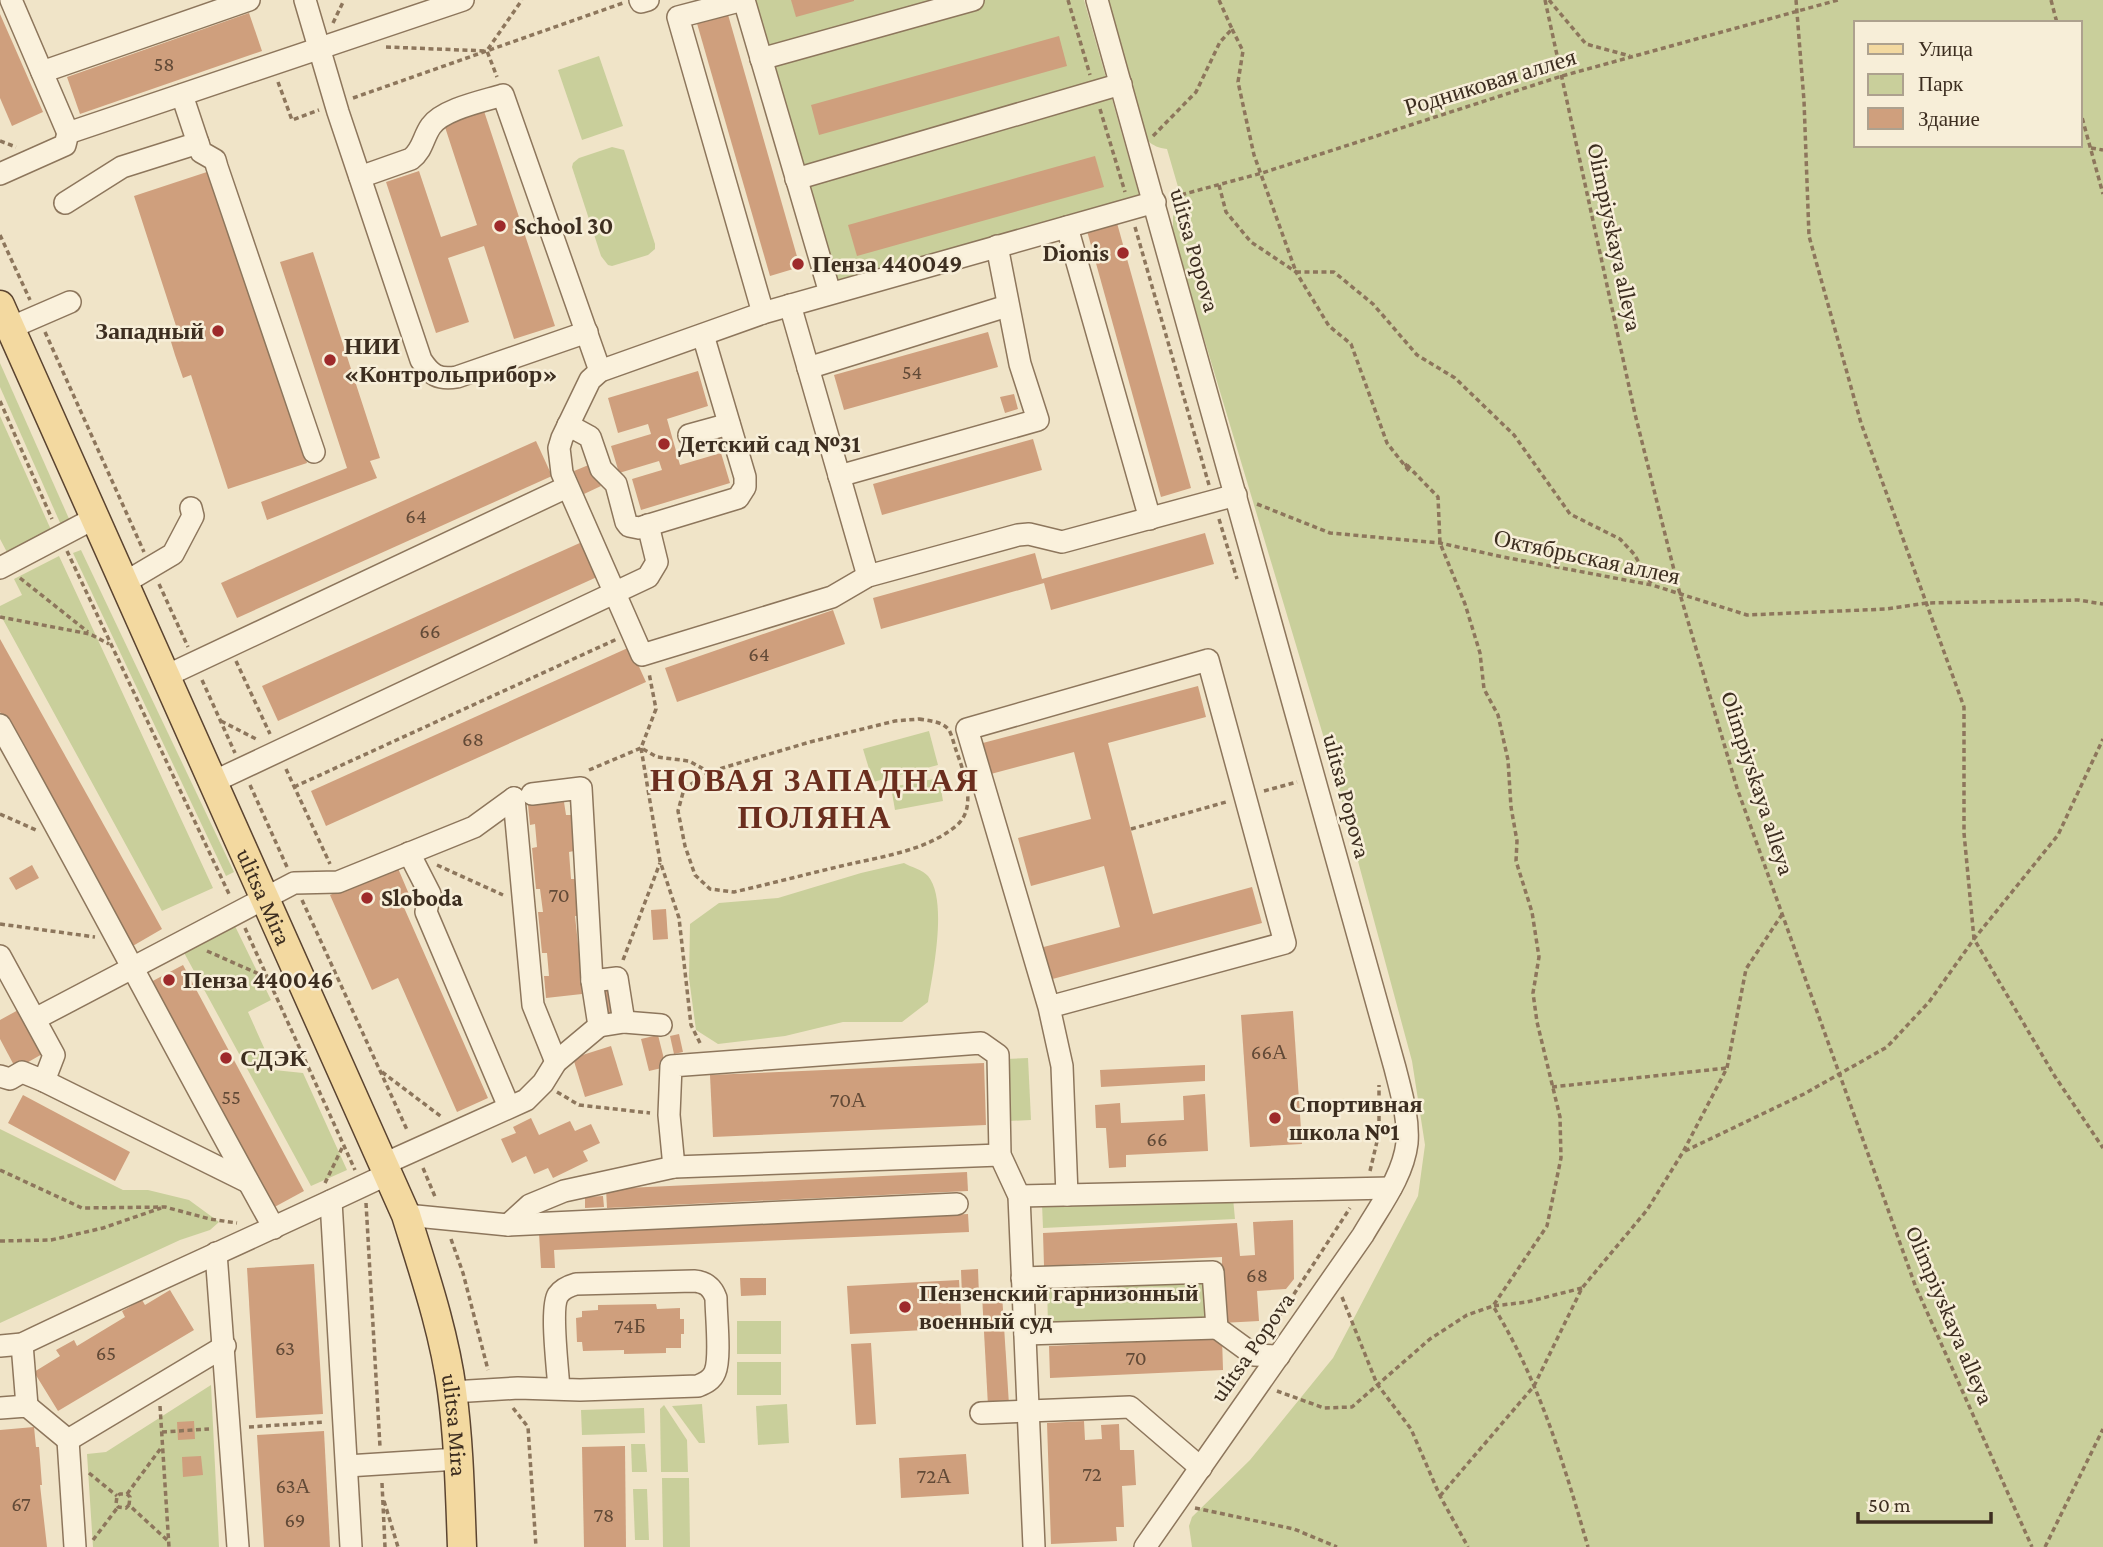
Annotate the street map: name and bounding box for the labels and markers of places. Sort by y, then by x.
place label: School 30 [514,212,613,239]
marker: School 30 [492,218,508,234]
place label: Dionis [1042,239,1109,266]
marker: Dionis [1115,245,1131,261]
place label: Пенза 440049 [812,250,962,277]
marker: Пенза 440049 [790,256,806,272]
place label: Западный [95,317,204,344]
marker: Западный [210,323,226,339]
place label: НИИ «Контрольприбор» [344,332,558,387]
marker: НИИ «Контрольприбор» [322,352,338,368]
place label: Детский сад №31 [678,430,861,457]
marker: Детский сад №31 [656,436,672,452]
place label: Sloboda [381,884,463,911]
marker: Sloboda [359,890,375,906]
place label: Пенза 440046 [183,966,333,993]
marker: Пенза 440046 [161,972,177,988]
place label: СДЭК [240,1044,308,1071]
marker: СДЭК [218,1050,234,1066]
place label: Спортивная школа №1 [1289,1090,1423,1145]
marker: Спортивная школа №1 [1267,1110,1283,1126]
place label: Пензенский гарнизонный военный суд [919,1279,1199,1334]
marker: Пензенский гарнизонный военный суд [897,1299,913,1315]

